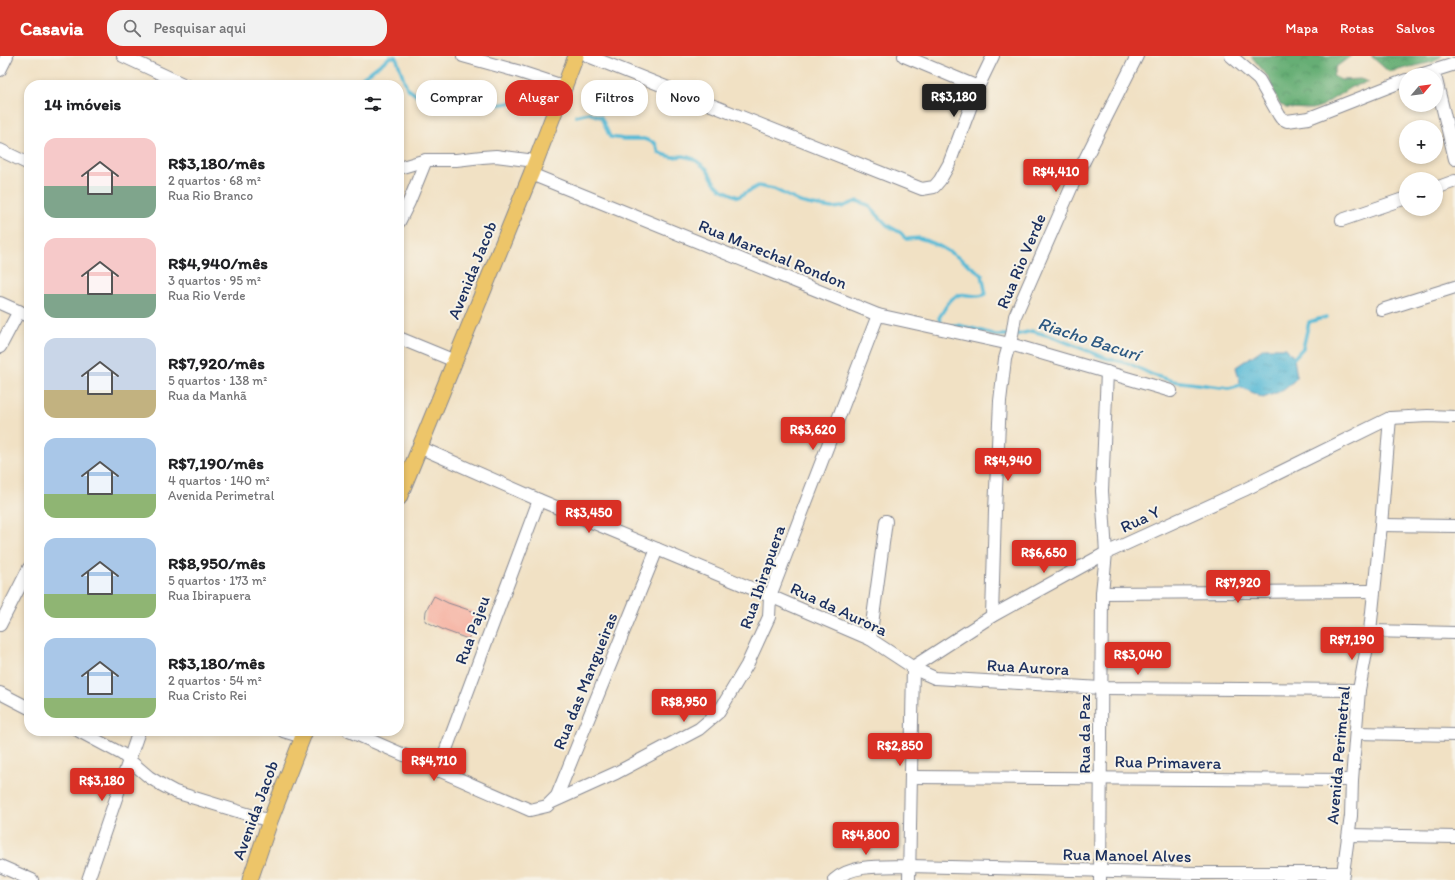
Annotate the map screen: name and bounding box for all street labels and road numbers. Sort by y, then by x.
street label: Rua Rio Verde [992,210,1050,312]
street label: Rua Marechal Rondon [696,215,851,293]
street label: Avenida Jacob [443,218,501,322]
street label: Rua Y [1117,501,1163,537]
street label: Rua Ibirapuera [735,522,789,632]
street label: Rua da Aurora [787,578,891,640]
street label: Rua Pajeu [450,593,494,667]
street label: Rua das Mangueiras [548,609,622,753]
street label: Rua Aurora [986,655,1070,679]
street label: Avenida Perimetral [1322,685,1354,825]
street label: Rua da Paz [1074,694,1094,774]
street label: Rua Primavera [1114,751,1222,773]
street label: Avenida Jacob [228,757,282,862]
street label: Rua Manoel Alves [1063,844,1191,866]

